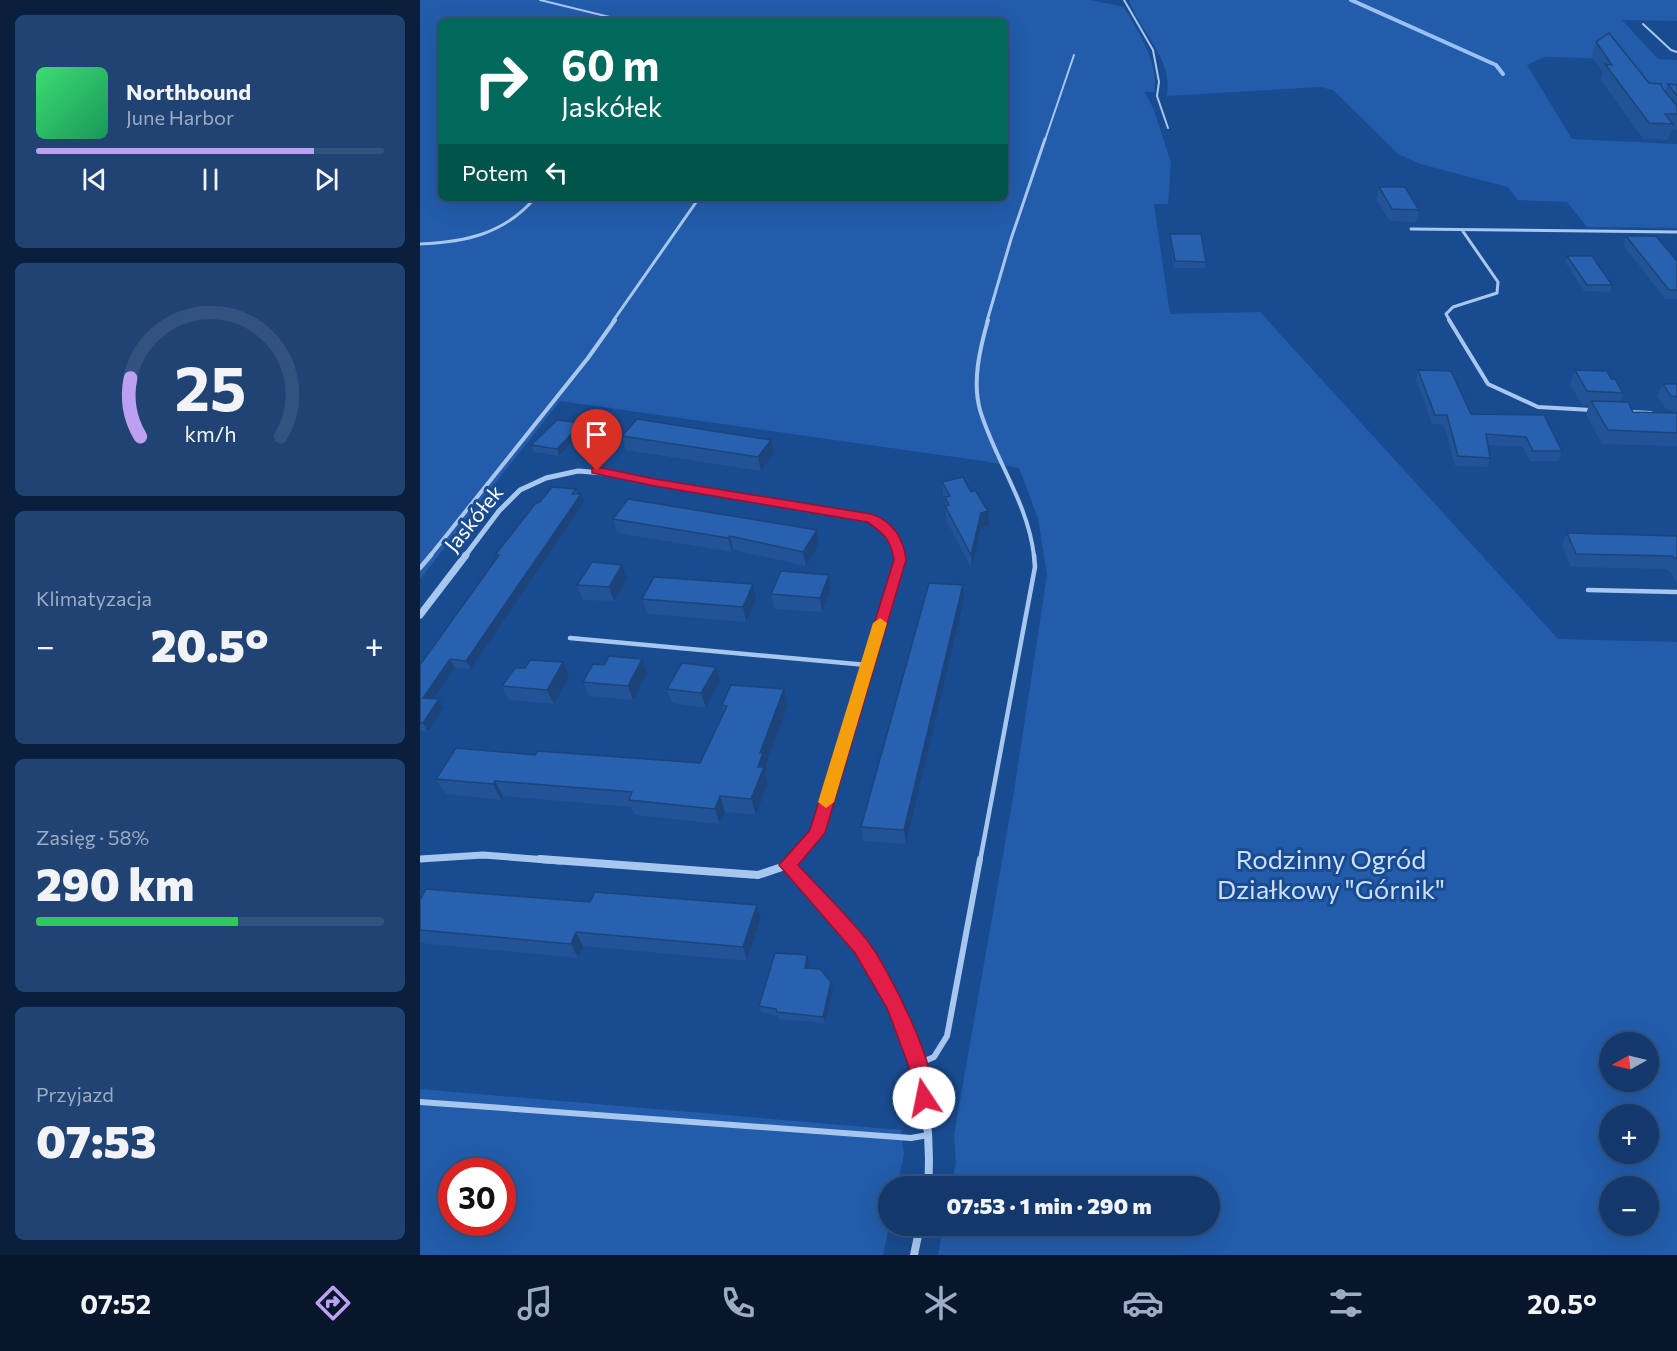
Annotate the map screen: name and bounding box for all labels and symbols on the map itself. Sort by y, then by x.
pin [571,409,622,471]
street label: Jaskółek [438,479,508,557]
park label: Rodzinny Ogród Działkowy "Górnik" [1217,843,1445,904]
north arrow [1599,1032,1659,1092]
position arrow [892,1066,956,1130]
speed limit sign: 30 [438,1158,516,1236]

